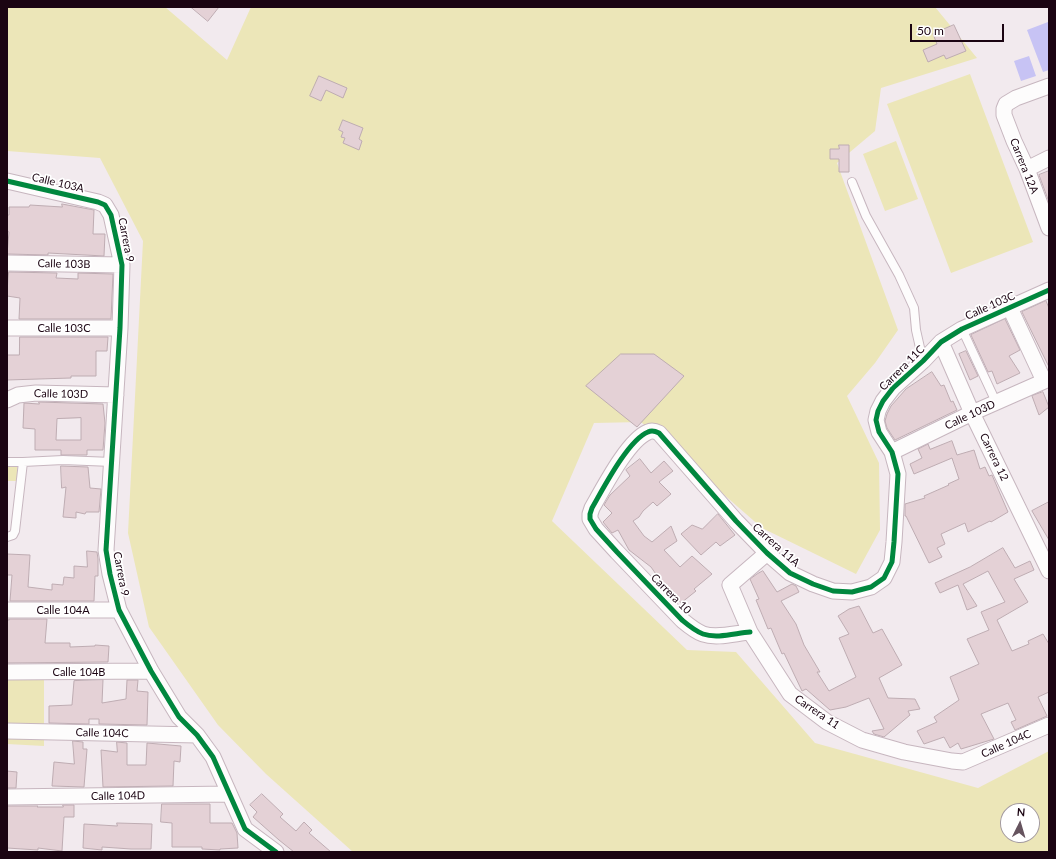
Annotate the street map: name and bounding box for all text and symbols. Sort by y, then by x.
scale bar [912,16,1006,42]
text: 50 m [917,23,944,38]
street label: Carrera 12A [1007,136,1041,196]
street label: Calle 103A [31,171,85,195]
street label: Carrera 9 [115,217,137,263]
street label: Calle 103B [37,257,91,271]
street label: Calle 103C [963,289,1017,323]
street label: Calle 103C [37,321,91,335]
street label: Carrera 11C [877,343,927,393]
street label: Calle 103D [34,387,88,401]
street label: Calle 103D [943,398,997,432]
street label: Carrera 12 [977,431,1011,483]
street label: Carrera 11A [750,520,802,570]
street label: Carrera 9 [110,551,132,597]
street label: Carrera 10 [648,571,694,617]
street label: Calle 104A [36,603,90,617]
street label: Calle 104B [53,665,105,679]
street label: Carrera 11 [792,692,842,732]
street label: Calle 104C [75,726,129,740]
street label: Calle 104C [979,727,1033,761]
street label: Calle 104D [91,789,145,803]
north arrow [1000,803,1040,843]
text: N [1016,805,1026,818]

